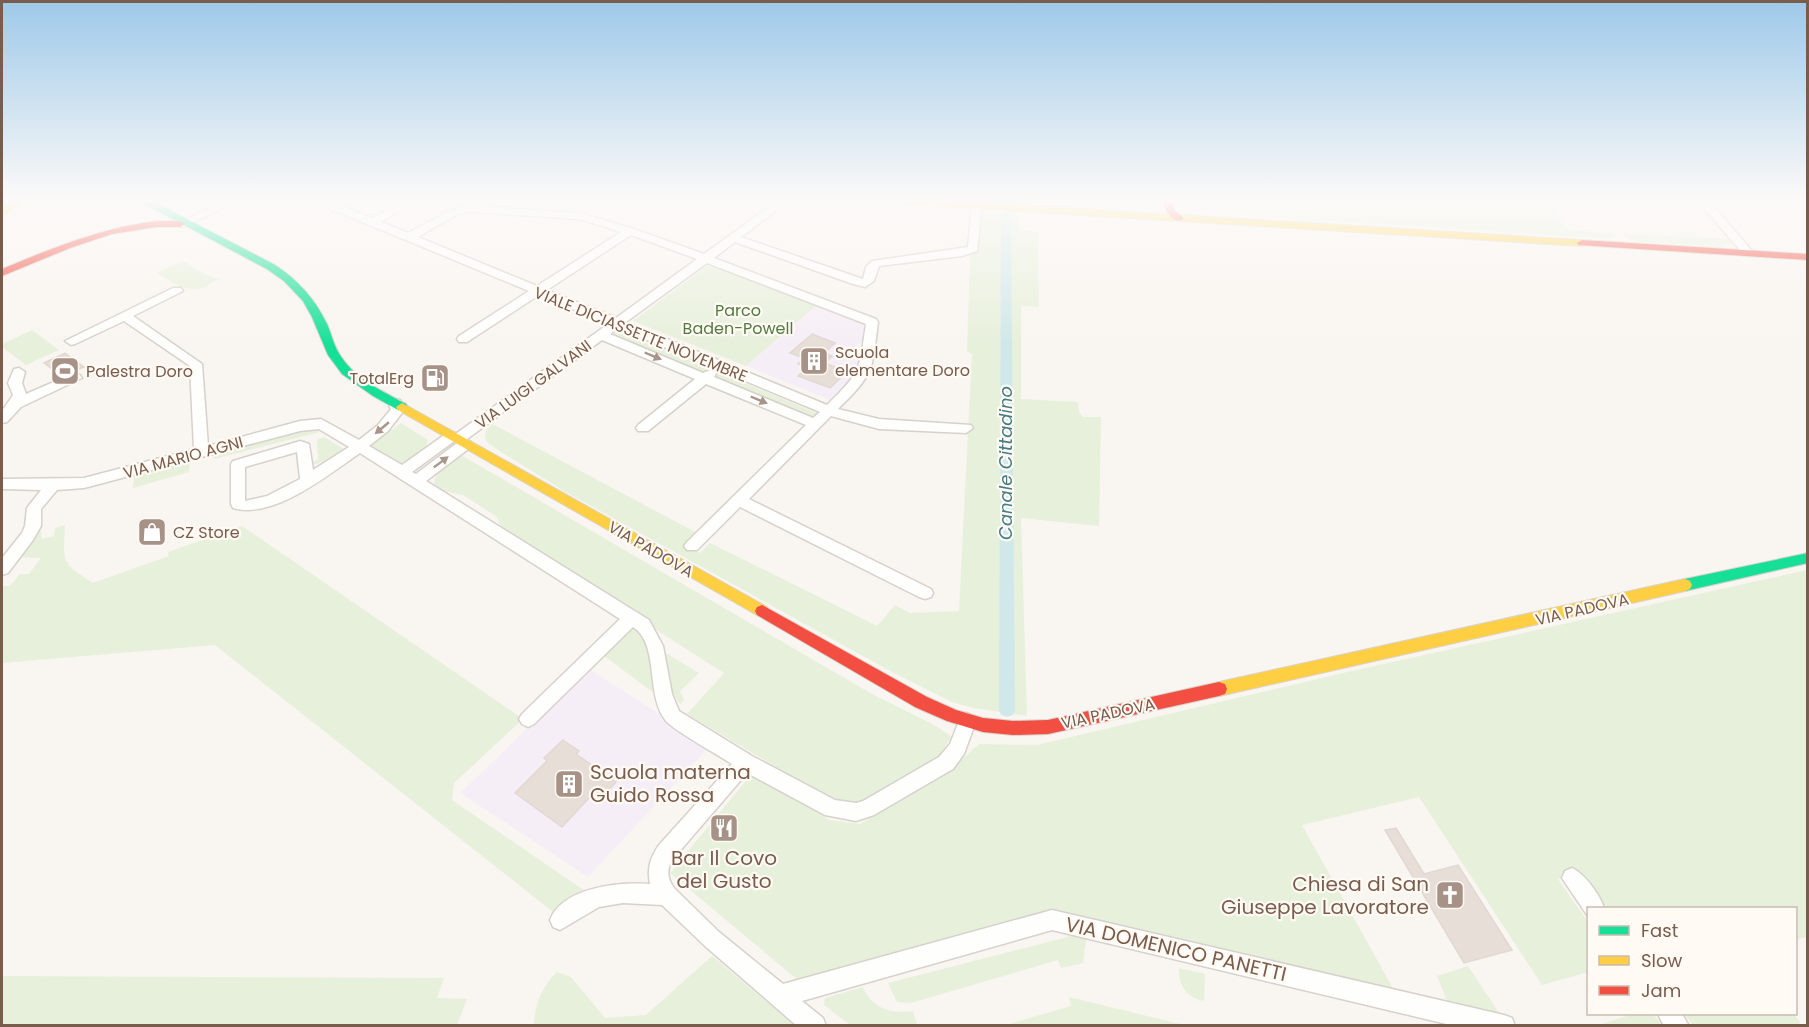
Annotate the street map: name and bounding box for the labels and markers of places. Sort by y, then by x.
place label: Scuola elementare Doro [835,341,970,382]
building icon: Scuola elementare Doro [798,345,830,377]
sports icon: Palestra Doro [49,355,81,387]
place label: Palestra Doro [86,360,193,383]
fuel station icon: TotalErg [419,362,451,394]
place label: TotalErg [350,367,414,390]
shop icon: CZ Store [136,516,168,548]
place label: CZ Store [173,521,240,544]
place label: Scuola materna Guido Rossa [590,758,751,809]
building icon: Scuola materna Guido Rossa [553,768,585,800]
restaurant icon: Bar Il Covo del Gusto [708,812,740,844]
place label: Bar Il Covo del Gusto [671,844,777,895]
place label: Chiesa di San Giuseppe Lavoratore [1221,870,1429,921]
church icon: Chiesa di San Giuseppe Lavoratore [1434,879,1466,911]

